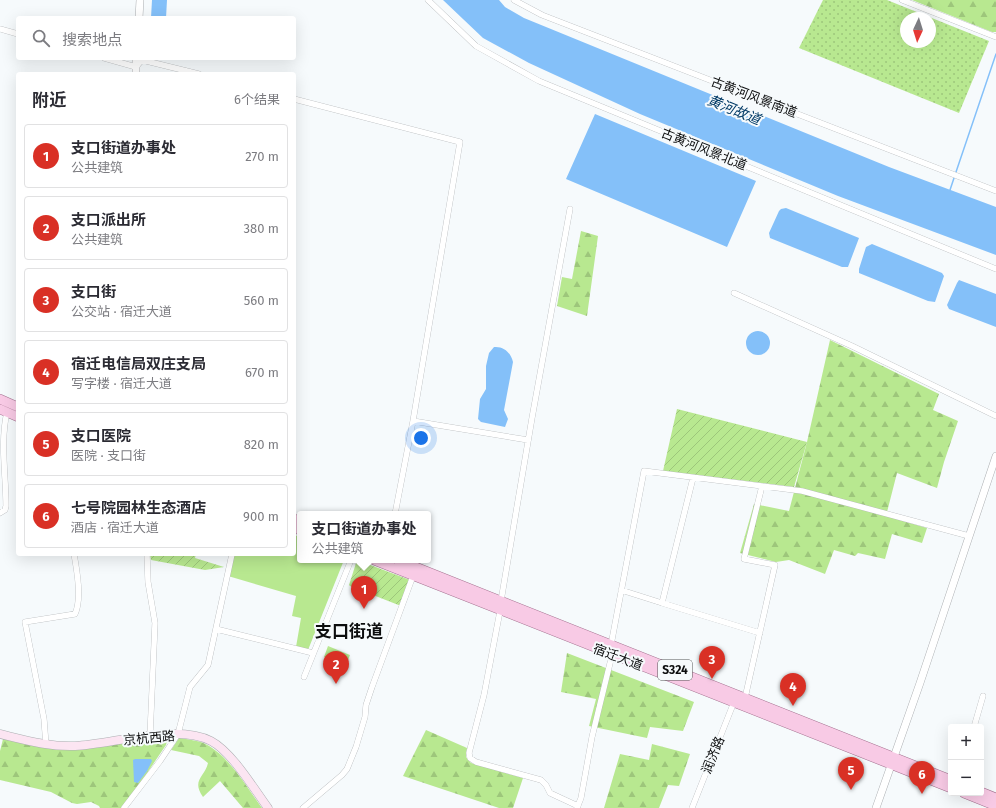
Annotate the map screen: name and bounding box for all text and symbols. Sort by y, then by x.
north arrow [900,12,936,48]
search box [16,16,296,60]
icon: search [30,27,52,49]
text: 搜索地点 [62,31,122,49]
street label: 古黄河风景南道 [709,74,799,120]
text: 附近 [32,90,66,111]
text: 6个结果 [234,92,280,107]
water label: 黄河故道 [705,92,765,129]
street label: 古黄河风景北道 [659,125,749,173]
text: 支口街道办事处 [71,139,176,157]
text: 1 [43,149,49,164]
text: 270 m [245,149,279,164]
text: 公共建筑 [71,160,123,175]
text: 支口派出所 [71,211,146,229]
text: 2 [43,221,49,236]
text: 380 m [244,221,279,236]
text: 公共建筑 [71,232,123,247]
text: 支口街 [71,283,116,301]
text: 3 [43,293,49,308]
text: 560 m [244,293,279,308]
text: 公交站 · 宿迁大道 [71,304,172,319]
text: 宿迁电信局双庄支局 [71,355,206,373]
text: 4 [42,365,50,380]
text: 670 m [245,365,279,380]
text: 写字楼 · 宿迁大道 [71,376,172,391]
text: 支口医院 [71,427,131,445]
your location [411,428,431,448]
text: 5 [43,437,49,452]
text: 820 m [244,437,279,452]
text: 医院 · 支口街 [71,448,146,463]
text: 七号院园林生态酒店 [71,499,206,517]
text: 6 [42,509,50,524]
text: 900 m [243,509,279,524]
popup [297,511,431,563]
text: 酒店 · 宿迁大道 [71,520,159,535]
text: 支口街道办事处 [311,520,417,538]
text: 公共建筑 [311,541,364,556]
pin: 1 [351,576,377,609]
district label: 支口街道 [315,621,383,642]
street label: 宿迁大道 [591,641,645,673]
pin: 3 [699,646,725,679]
pin: 2 [323,651,349,684]
road number: S324 [658,660,692,680]
pin: 4 [780,673,806,706]
map controls [948,724,984,796]
button: + [948,724,984,760]
street label: 京杭西路 [122,728,176,748]
street label: 润济路 [699,734,727,776]
pin: 5 [838,757,864,790]
button: − [948,760,984,796]
pin: 6 [909,761,935,794]

